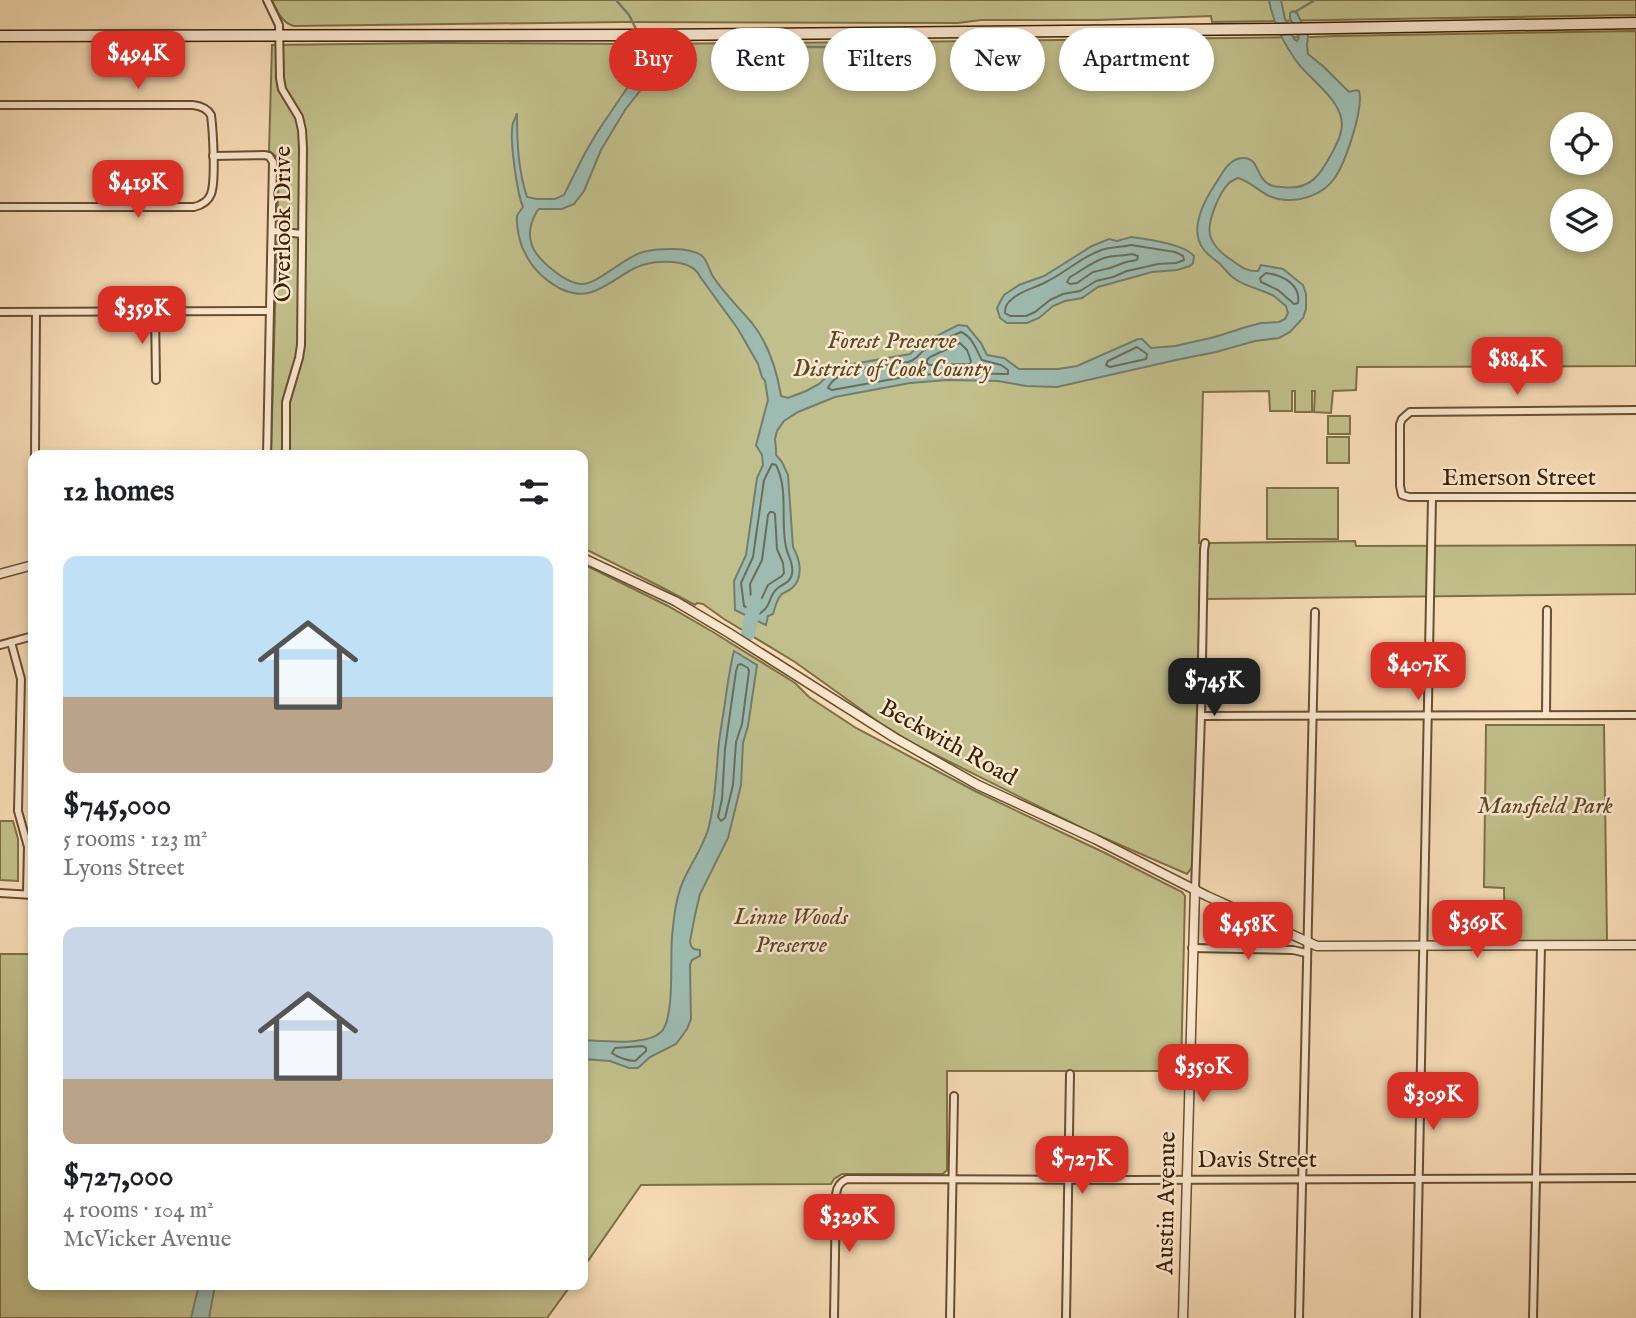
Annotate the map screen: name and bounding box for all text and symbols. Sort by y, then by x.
chip: Buy [609,28,697,91]
chip: Rent [711,28,809,91]
chip: Filters [823,28,936,91]
chip: New [950,28,1045,91]
chip: Apartment [1059,28,1214,91]
pin: $494K [89,32,187,91]
text: $494K [107,39,169,68]
map controls [1550,112,1613,252]
button: locate [1550,112,1613,175]
street label: Overlook Drive [268,146,299,302]
pin: $419K [89,160,187,220]
text: $419K [108,168,168,197]
button: layers [1550,189,1613,252]
pin: $359K [93,286,191,346]
text: $359K [114,294,170,323]
park label: Forest Preserve District of Cook County [793,326,992,385]
pin: $884K [1468,338,1566,397]
text: $884K [1488,345,1546,374]
street label: Emerson Street [1442,463,1596,494]
text: 12 homes [63,473,174,511]
icon: filters [515,473,553,511]
icon: home [245,602,371,728]
pin: $407K [1369,642,1467,702]
text: $407K [1387,650,1449,679]
pin: $745K [1165,658,1263,718]
text: $745K [1184,666,1244,695]
street label: Beckwith Road [874,692,1022,794]
text: $745,000 [63,787,171,825]
park label: Mansfield Park [1477,791,1613,822]
text: 5 rooms · 123 m² [63,825,208,854]
text: Lyons Street [63,854,185,883]
pin: $369K [1428,900,1526,960]
park label: Linne Woods Preserve [733,902,849,961]
pin: $458K [1199,902,1297,962]
text: $369K [1448,908,1506,937]
text: $458K [1219,910,1277,939]
icon: home [245,973,371,1099]
pin: $350K [1154,1044,1252,1104]
text: $350K [1174,1052,1232,1081]
pin: $309K [1384,1072,1482,1132]
text: $309K [1403,1080,1463,1109]
street label: Austin Avenue [1150,1131,1184,1276]
pin: $727K [1033,1136,1131,1196]
text: $727K [1051,1144,1113,1173]
street label: Davis Street [1197,1145,1317,1176]
text: $727,000 [63,1158,174,1196]
pin: $329K [800,1194,898,1254]
text: 4 rooms · 104 m² [63,1196,214,1225]
text: $329K [820,1202,878,1231]
text: McVicker Avenue [63,1225,231,1254]

